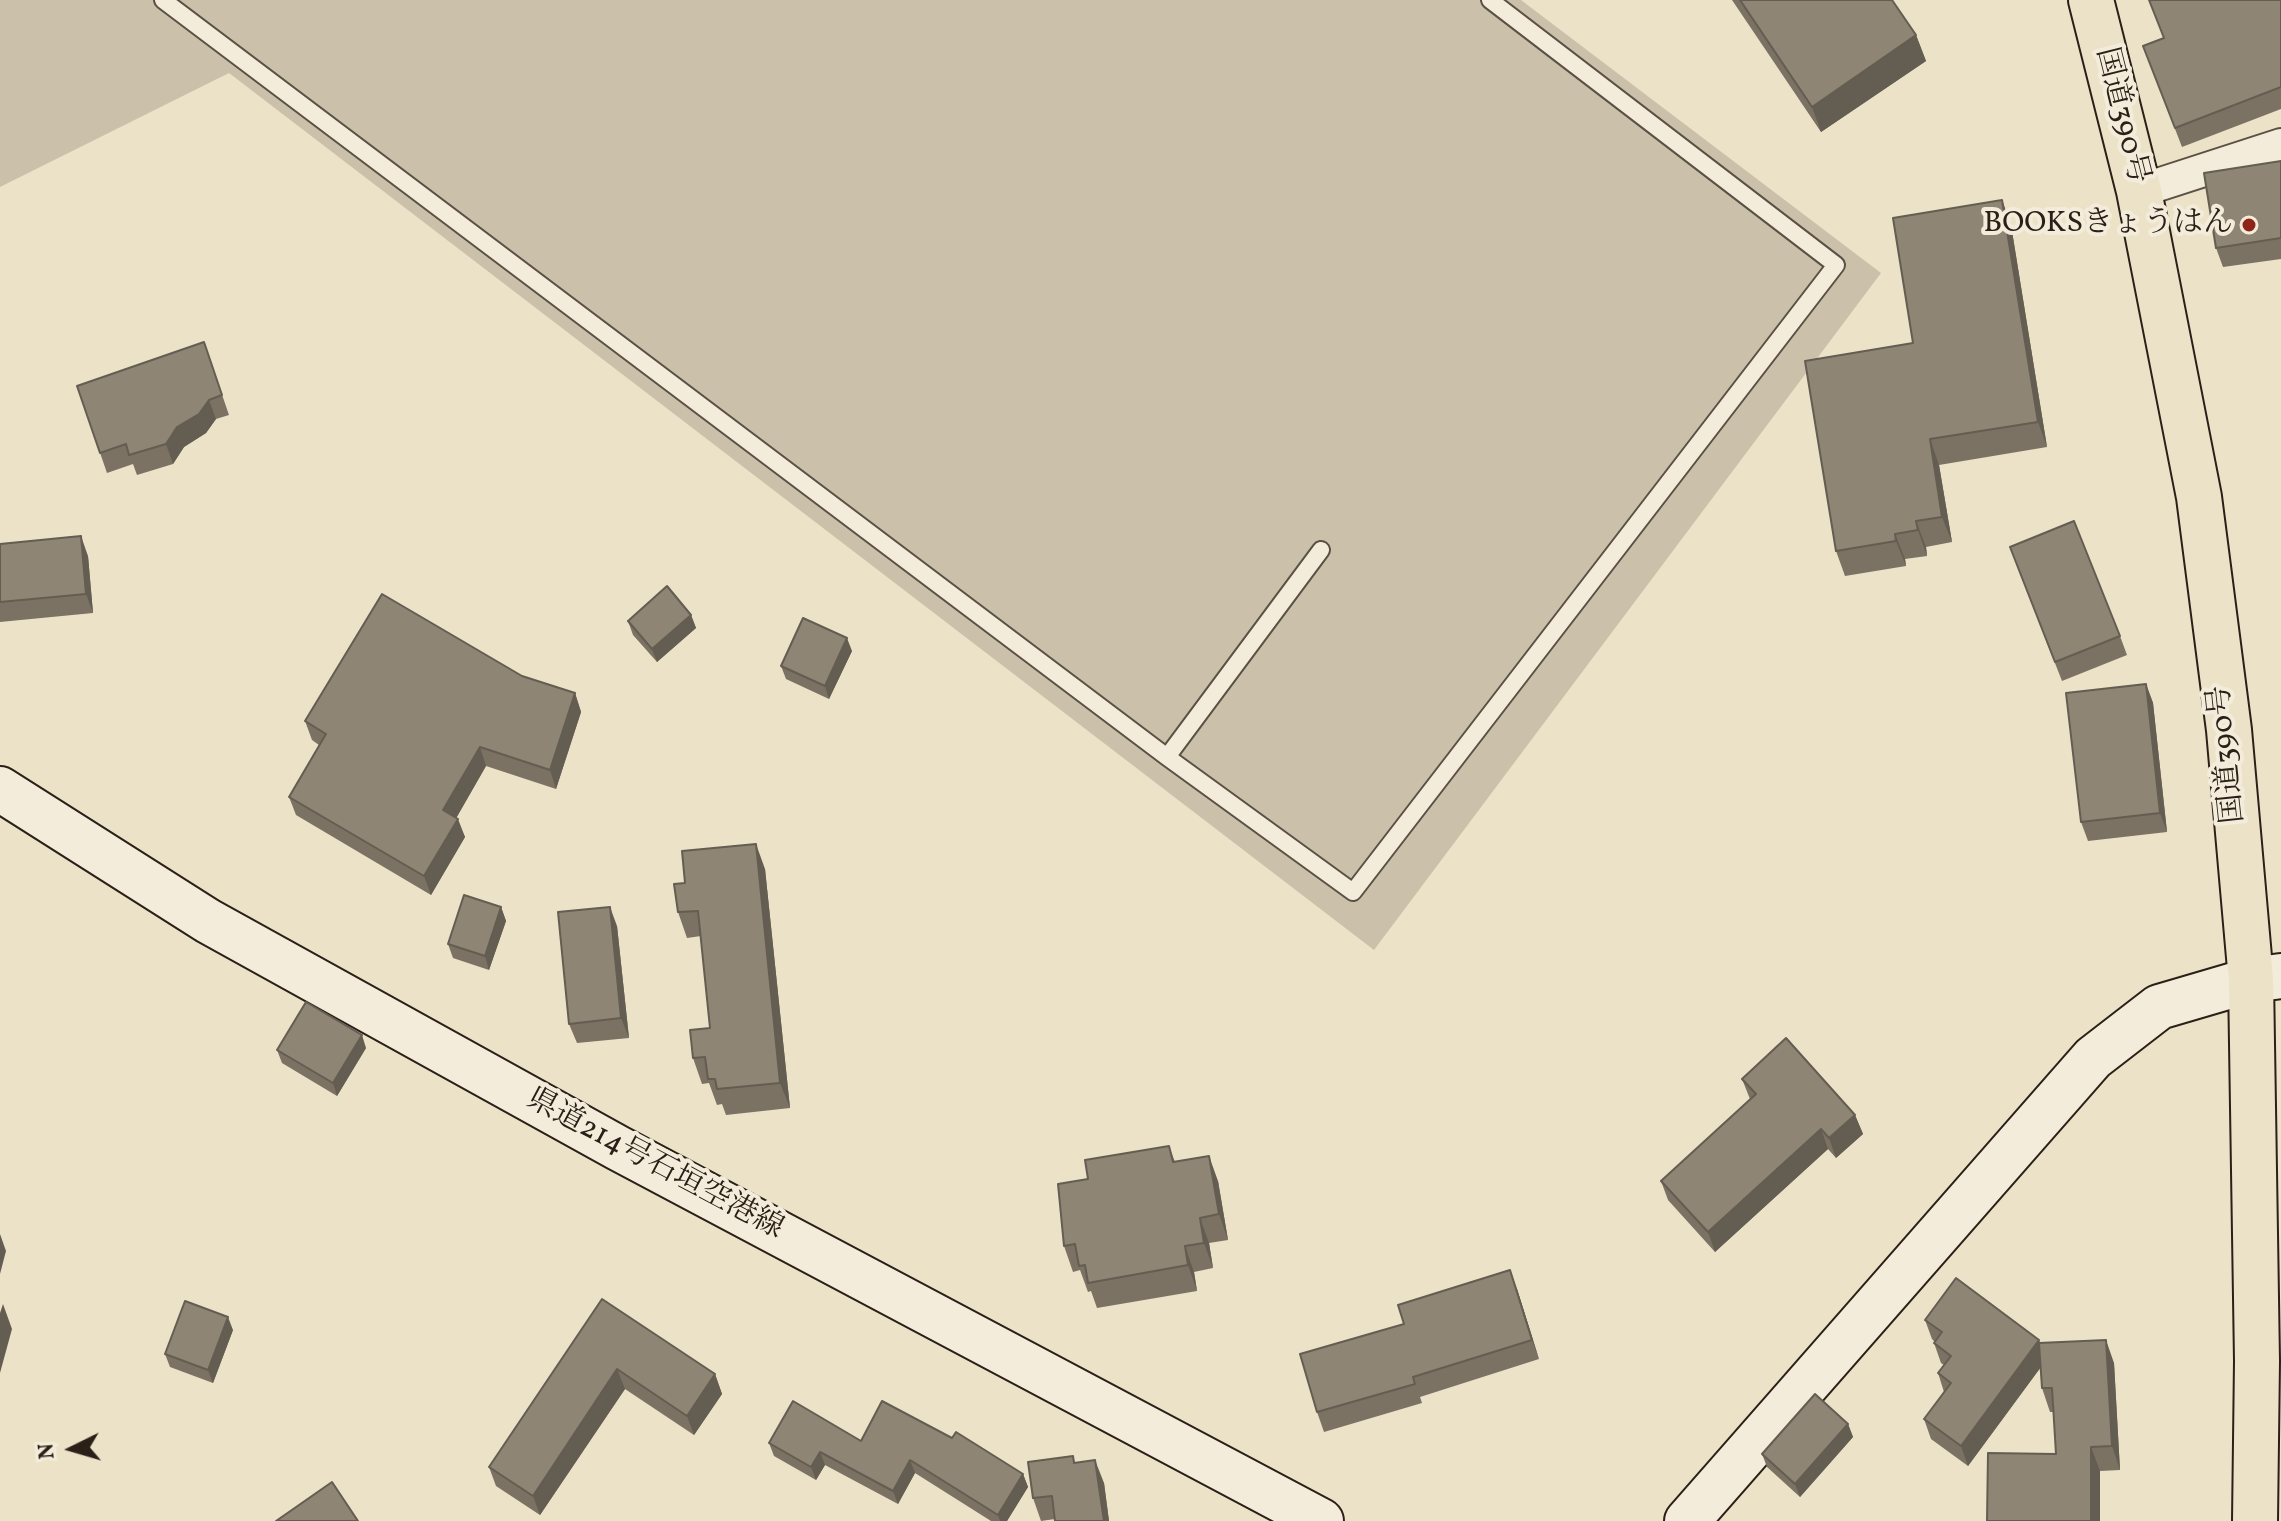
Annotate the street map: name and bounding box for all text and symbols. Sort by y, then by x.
street label: 国道390号 [2086,44,2154,188]
place label: BOOKSきょうはん [1984,207,2233,243]
marker: BOOKSきょうはん [2240,216,2258,234]
street label: 国道390号 [2204,683,2254,825]
street label: 県道214号石垣空港線 [519,1083,789,1249]
north arrow [32,1409,112,1489]
text: N [31,1442,64,1460]

